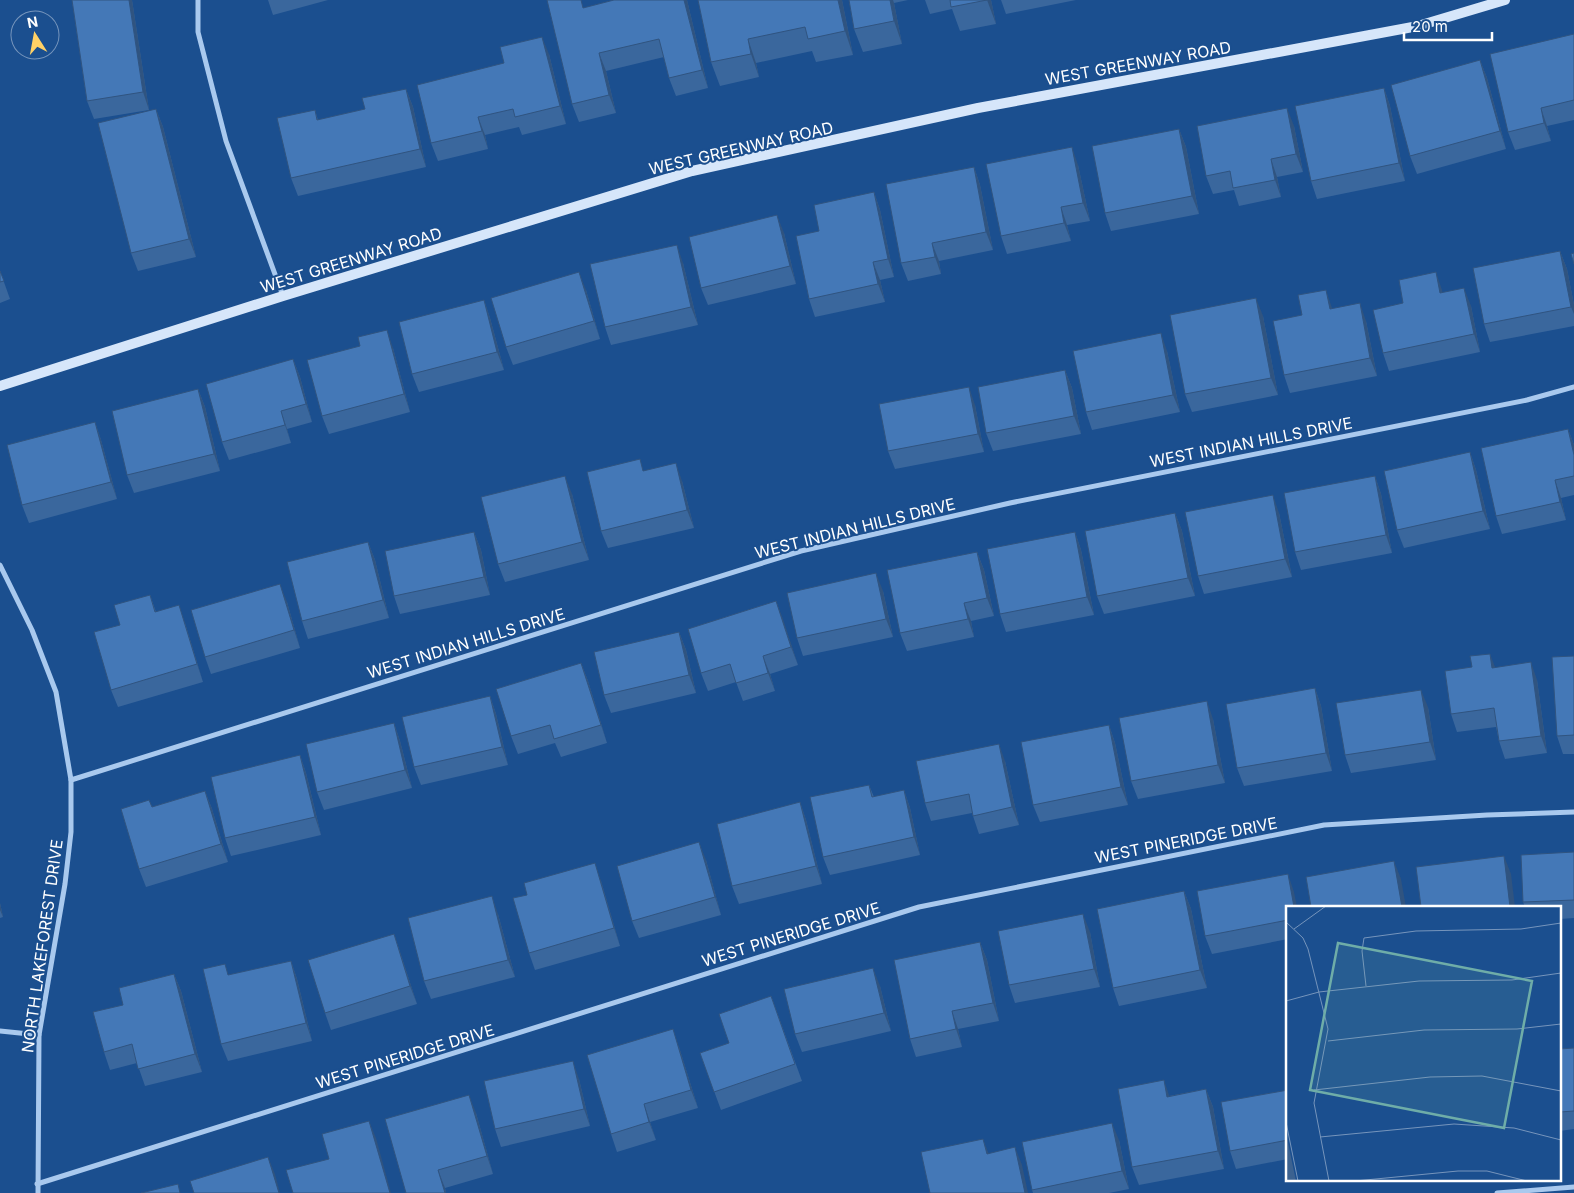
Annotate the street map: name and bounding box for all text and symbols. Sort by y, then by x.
north arrow [10,10,60,60]
scale bar [1404,10,1492,42]
text: N [26,12,39,31]
text: 20 m [1412,17,1448,36]
street label: WEST GREENWAY ROAD [1043,37,1233,89]
street label: WEST GREENWAY ROAD [647,117,835,179]
street label: WEST GREENWAY ROAD [258,223,444,297]
street label: WEST INDIAN HILLS DRIVE [1148,413,1354,471]
street label: WEST INDIAN HILLS DRIVE [753,493,957,563]
street label: WEST INDIAN HILLS DRIVE [365,603,567,683]
street label: WEST PINERIDGE DRIVE [1093,812,1279,868]
street label: NORTH LAKEFOREST DRIVE [17,838,67,1054]
street label: WEST PINERIDGE DRIVE [699,897,883,971]
inset map [1286,906,1562,1180]
street label: WEST PINERIDGE DRIVE [313,1019,497,1093]

